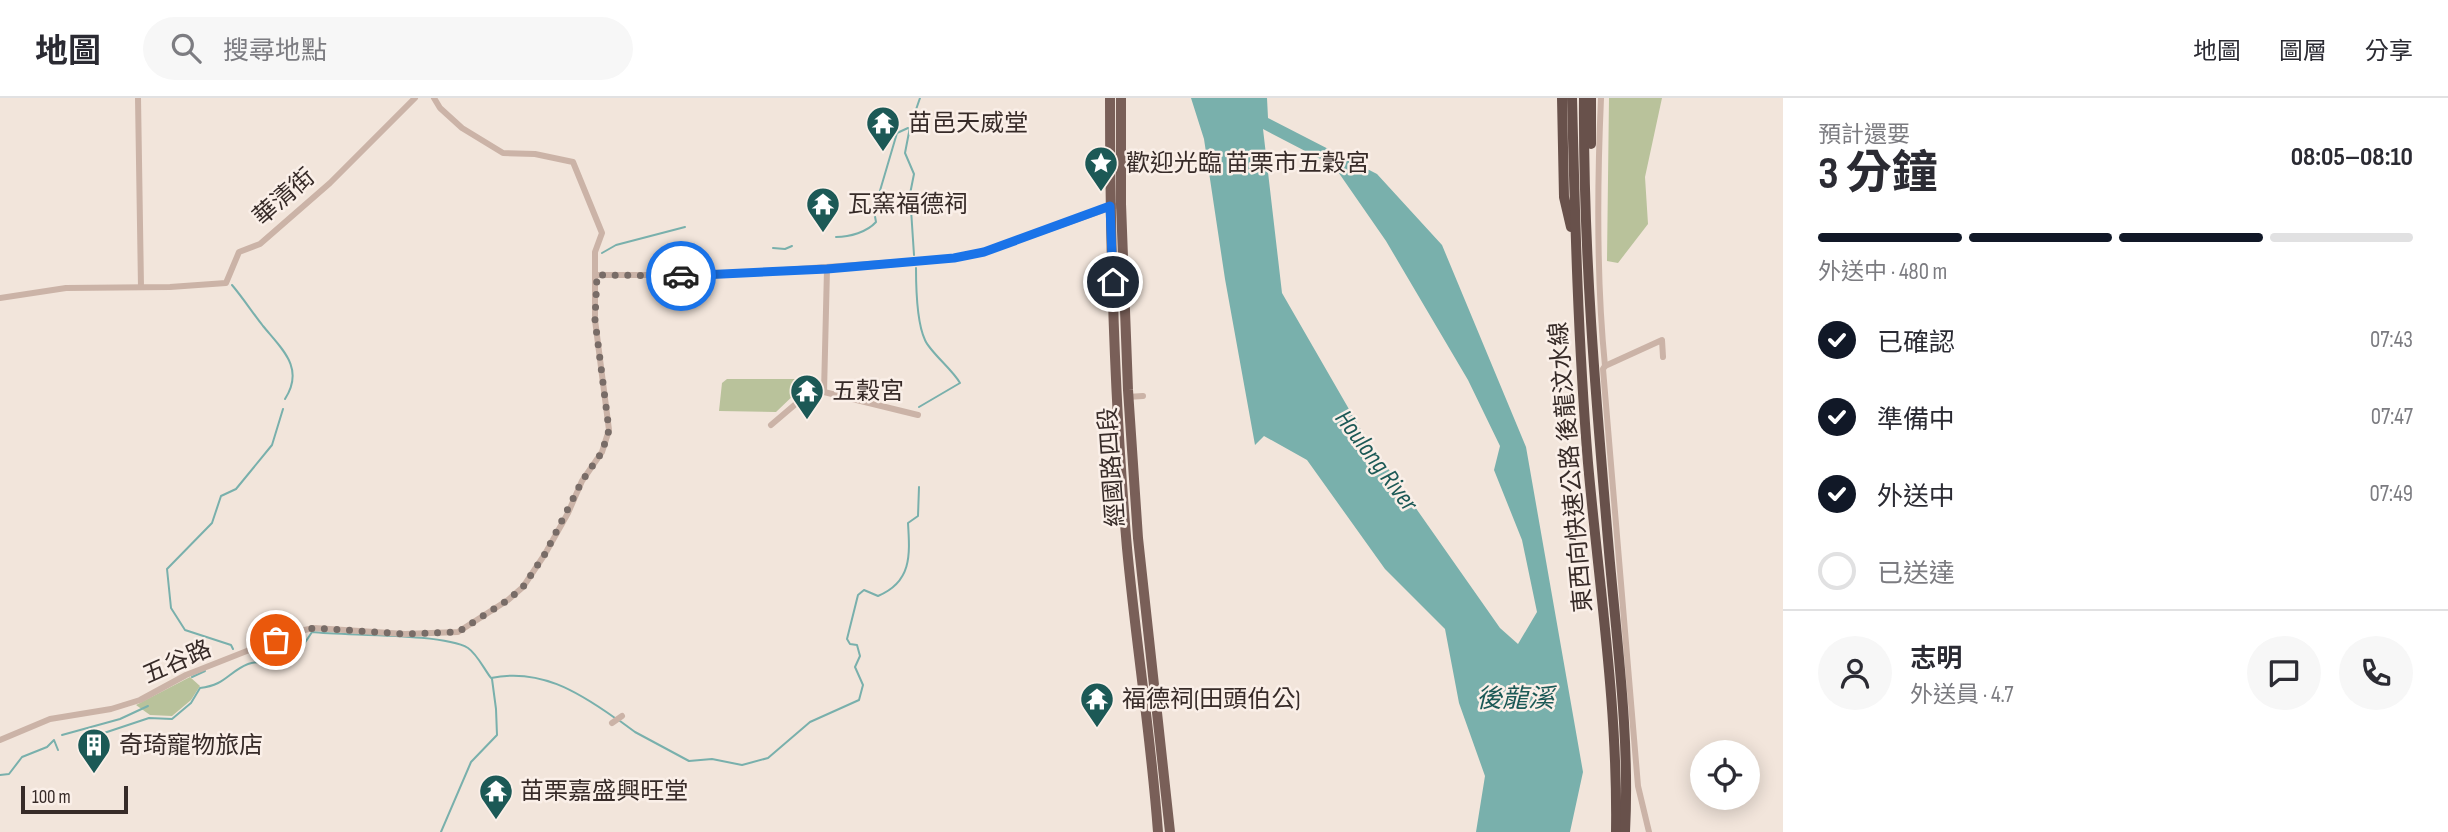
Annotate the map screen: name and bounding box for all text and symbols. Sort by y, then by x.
search box [143,17,633,80]
icon: search [167,29,205,67]
text: 地圖 [35,32,101,72]
text: 搜尋地點 [223,36,327,67]
text: 地圖 [2193,37,2241,66]
text: 圖層 [2279,37,2327,66]
text: 分享 [2365,37,2413,66]
temple icon: 苗邑天威堂 [864,104,902,153]
place label: 苗邑天威堂 [908,109,1028,138]
text: 預計還要 [1818,121,1910,149]
text: 08:05–08:10 [2291,142,2413,173]
place icon: 歡迎光臨 苗栗市五穀宮 [1082,144,1120,193]
text: 3 分鐘 [1818,147,1938,202]
place label: 歡迎光臨 苗栗市五穀宮 [1126,149,1370,178]
street label: 華清街 [247,162,321,232]
temple icon: 瓦窯福德祠 [804,185,842,234]
place label: 瓦窯福德祠 [848,190,968,219]
courier [646,241,716,311]
pin [1083,252,1143,312]
icon: car [662,257,700,295]
text: 外送中 · 480 m [1818,258,1947,286]
icon: home [1094,263,1132,301]
street label: 東西向快速公路 後龍汶水線 [1544,320,1598,614]
icon: check [1818,321,1856,359]
text: 07:43 [2370,326,2413,354]
text: 已確認 [1877,328,1955,359]
temple icon: 五穀宮 [788,372,826,421]
place label: 五穀宮 [832,377,904,406]
icon: check [1818,398,1856,436]
text: 07:47 [2371,403,2413,431]
water label: Houlong River [1328,404,1425,519]
text: 準備中 [1877,405,1955,436]
street label: 經國路四段 [1093,406,1131,528]
icon: check [1818,475,1856,513]
text: 07:49 [2370,480,2413,508]
text: 外送中 [1877,482,1955,513]
text: 已送達 [1877,559,1955,590]
pin [246,610,306,670]
icon: bag [257,621,295,659]
street label: 五谷路 [138,634,216,690]
button: person [1818,636,1892,710]
button: chat [2247,636,2321,710]
button: phone [2339,636,2413,710]
text: 志明 [1910,644,1962,675]
temple icon: 福德祠(田頭伯公) [1078,680,1116,729]
text: 外送員 · 4.7 [1910,681,2013,709]
water label: 後龍溪 [1476,684,1558,715]
place label: 福德祠(田頭伯公) [1122,685,1300,714]
building icon: 奇琦寵物旅店 [75,726,113,775]
place label: 奇琦寵物旅店 [119,731,263,760]
map controls [1690,740,1760,810]
button: locate [1690,740,1760,810]
temple icon: 苗栗嘉盛興旺堂 [477,772,515,821]
place label: 苗栗嘉盛興旺堂 [520,777,688,806]
scale bar [21,783,128,815]
text: 100 m [32,786,71,809]

